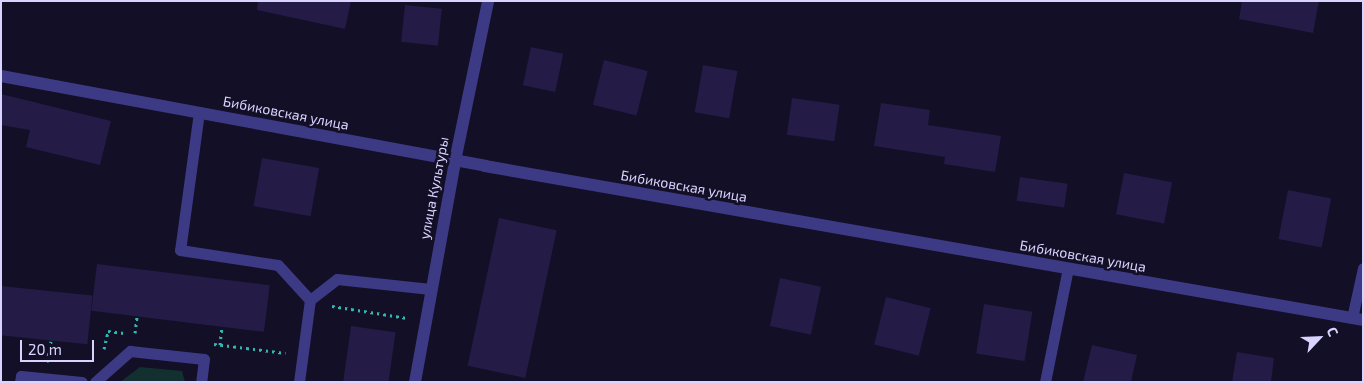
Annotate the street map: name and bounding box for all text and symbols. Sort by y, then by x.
street label: Бибиковская улица [222,93,350,133]
street label: улица Культуры [416,135,452,241]
street label: Бибиковская улица [620,167,748,205]
street label: Бибиковская улица [1019,237,1147,275]
north arrow [1294,313,1344,363]
text: С [1324,324,1342,339]
scale bar [22,330,96,362]
text: 20 m [28,340,62,358]

